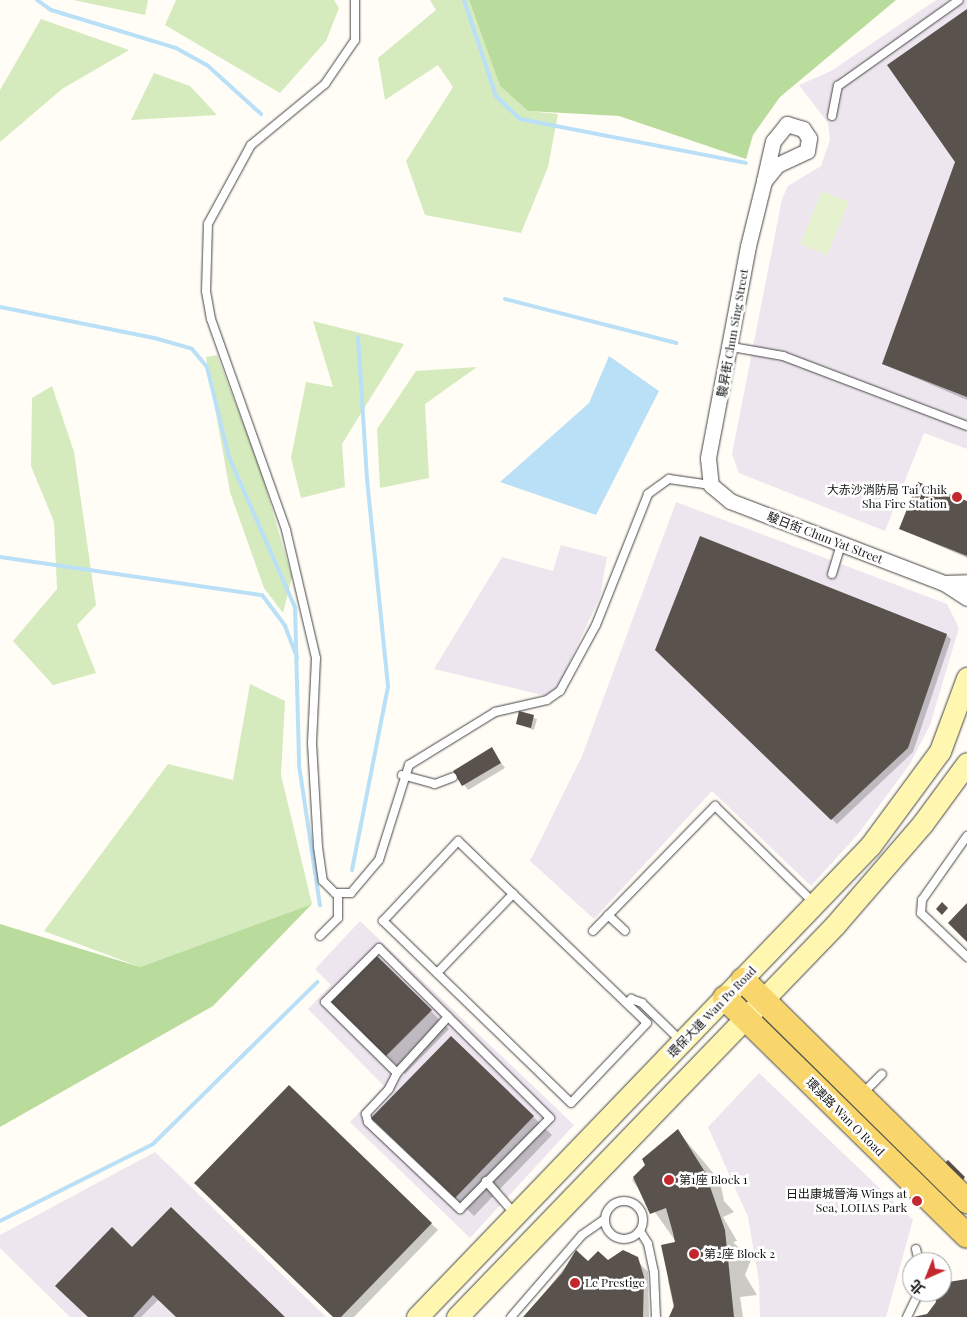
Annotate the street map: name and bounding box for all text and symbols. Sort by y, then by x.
street label: 駿昇街 Chun Sing Street [715,268,751,398]
place label: 大赤沙消防局 Tai Chik Sha Fire Station [827,483,947,511]
marker: 大赤沙消防局 Tai Chik Sha Fire Station [951,491,963,503]
street label: 駿日街 Chun Yat Street [765,509,885,567]
street label: 環保大道 Wan Po Road [665,963,759,1061]
street label: 環澳路 Wan O Road [803,1075,887,1159]
place label: 第1座 Block 1 [679,1173,748,1187]
marker: 第1座 Block 1 [663,1174,675,1186]
place label: 日出康城晉海 Wings at Sea, LOHAS Park [786,1187,907,1215]
marker: 日出康城晉海 Wings at Sea, LOHAS Park [911,1195,923,1207]
place label: 第2座 Block 2 [704,1247,775,1261]
marker: 第2座 Block 2 [688,1248,700,1260]
north arrow [902,1252,952,1302]
place label: Le Prestige [585,1276,645,1290]
text: 北 [905,1276,929,1299]
marker: Le Prestige [569,1277,581,1289]

